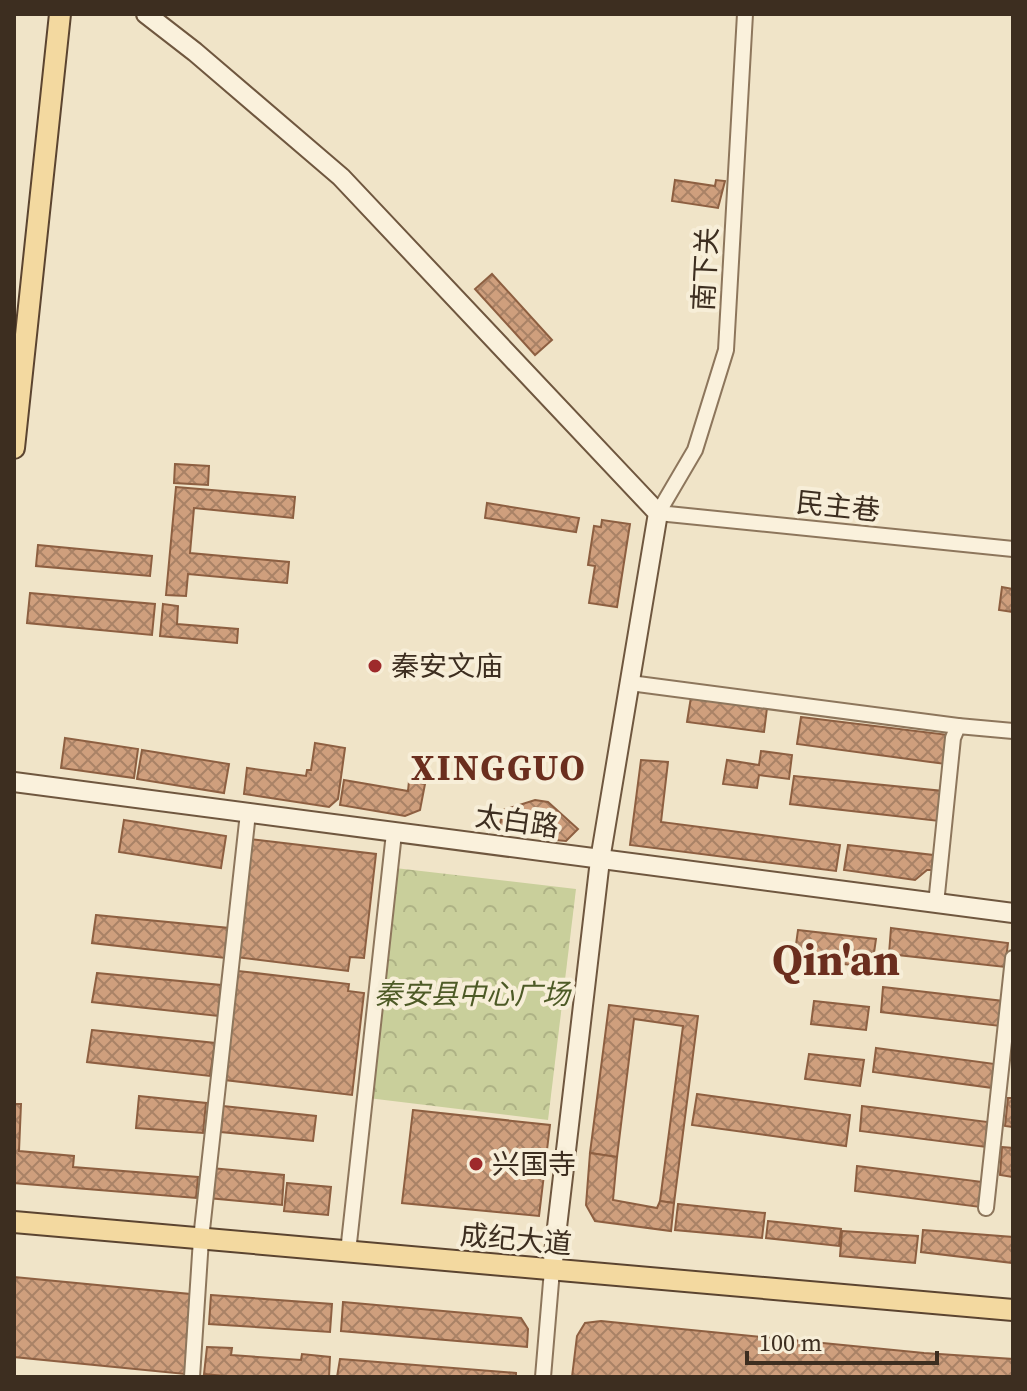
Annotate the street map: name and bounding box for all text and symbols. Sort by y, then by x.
street label: 南下关 [684,226,726,312]
street label: 民主巷 [794,483,882,529]
place label: 秦安文庙 [391,647,503,685]
marker: 秦安文庙 [366,657,384,675]
district label: XINGGUO [411,743,587,792]
street label: 太白路 [473,796,561,846]
district label: Qin'an [772,929,900,990]
park label: 秦安县中心广场 [374,975,572,1013]
place label: 兴国寺 [492,1145,576,1183]
marker: 兴国寺 [467,1155,485,1173]
street label: 成纪大道 [459,1215,573,1263]
scale bar [747,1315,937,1365]
text: 100 m [759,1326,822,1359]

